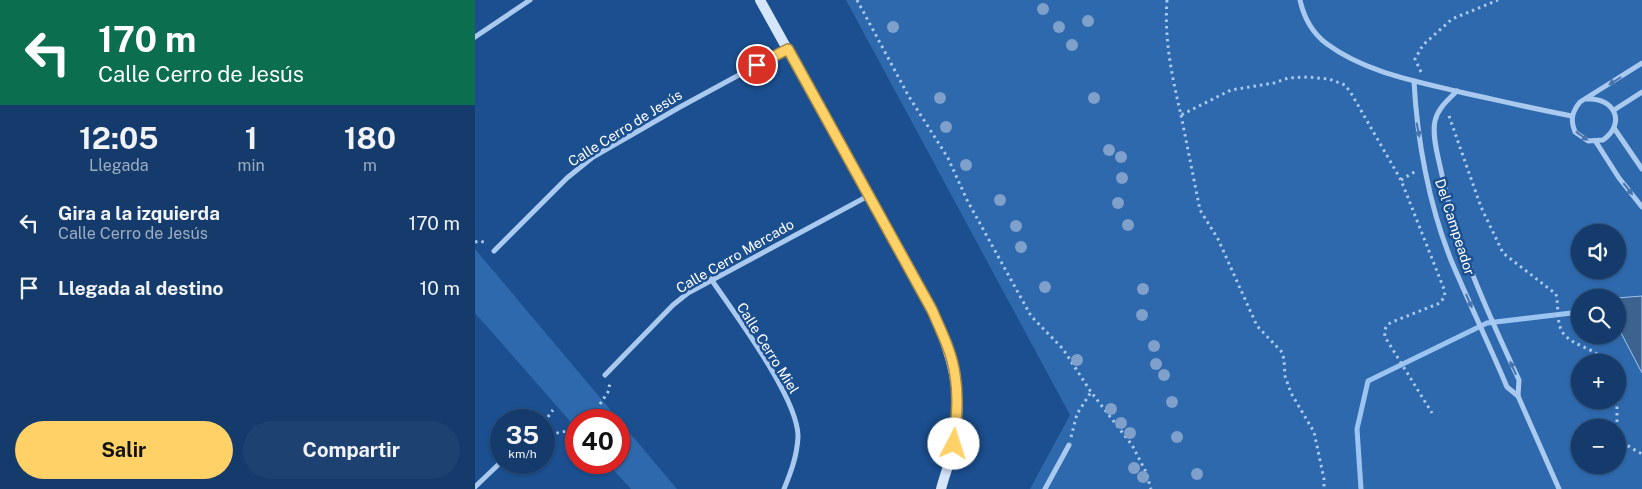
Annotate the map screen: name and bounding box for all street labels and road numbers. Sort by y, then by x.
street label: Calle Cerro de Jesús [565,86,685,170]
street label: Del Campeador [1432,177,1478,277]
street label: Calle Cerro Mercado [673,216,797,296]
street label: Calle Cerro Miel [734,300,802,396]

